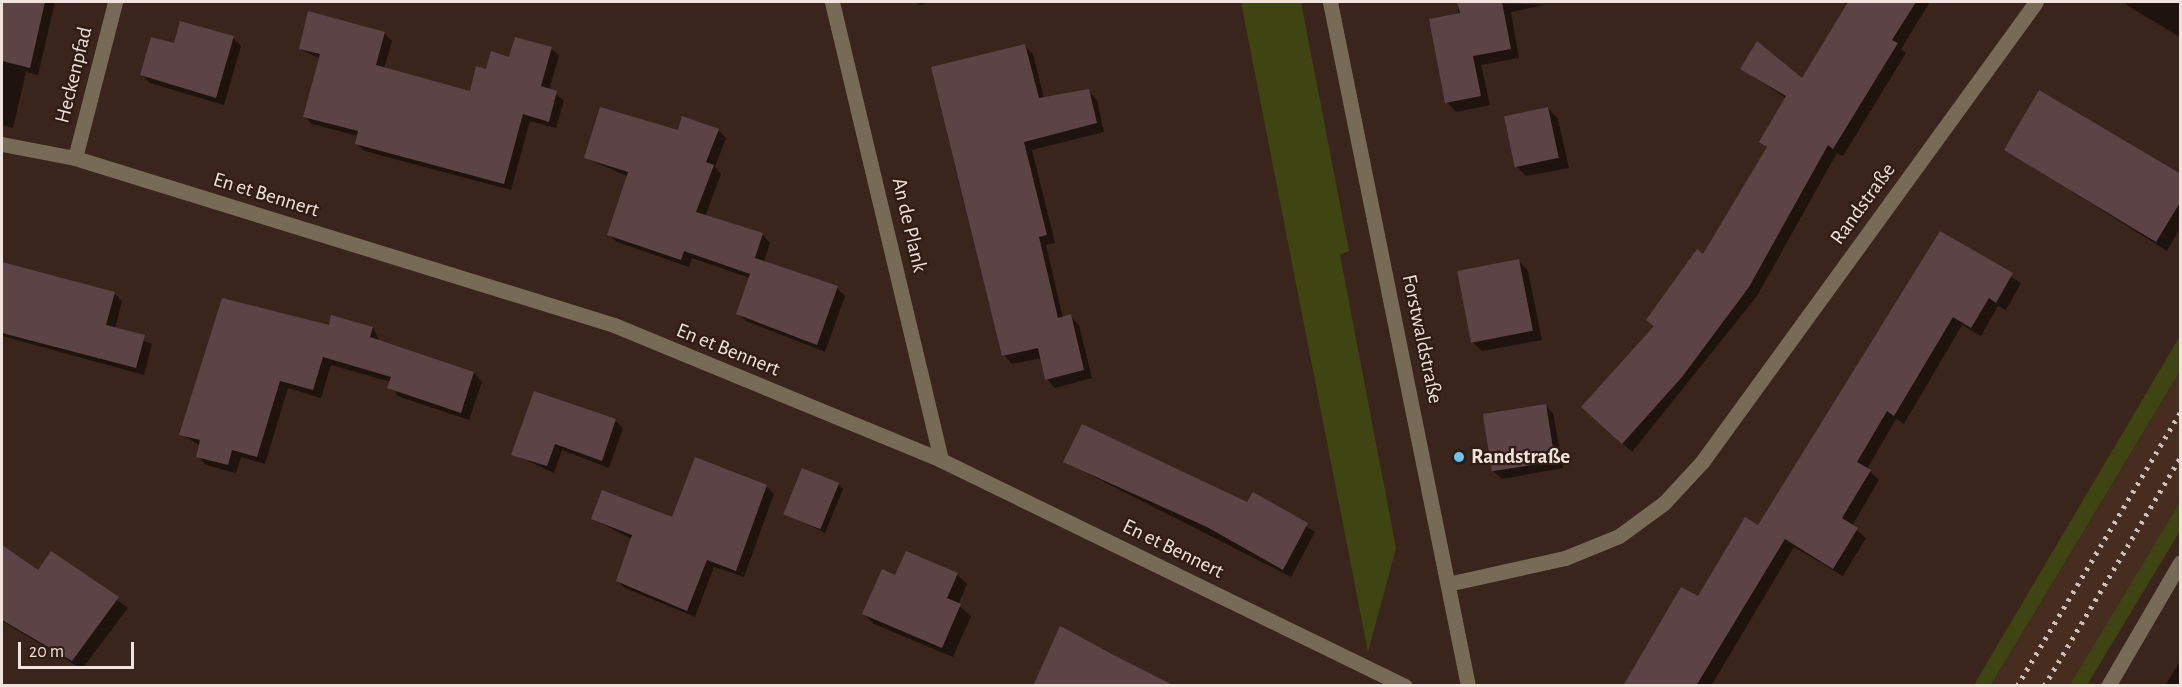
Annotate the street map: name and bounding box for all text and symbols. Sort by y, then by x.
street label: Heckenpfad [50,24,98,126]
street label: Randstraße [1825,158,1901,250]
street label: En et Bennert [210,167,322,223]
street label: An de Plank [886,175,932,275]
street label: Forstwaldstraße [1396,272,1448,406]
street label: En et Bennert [673,318,783,382]
place label: Randstraße [1471,444,1570,470]
marker: Randstraße [1452,450,1466,464]
street label: En et Bennert [1118,514,1228,584]
scale bar [21,630,136,668]
text: 20 m [29,643,64,661]

